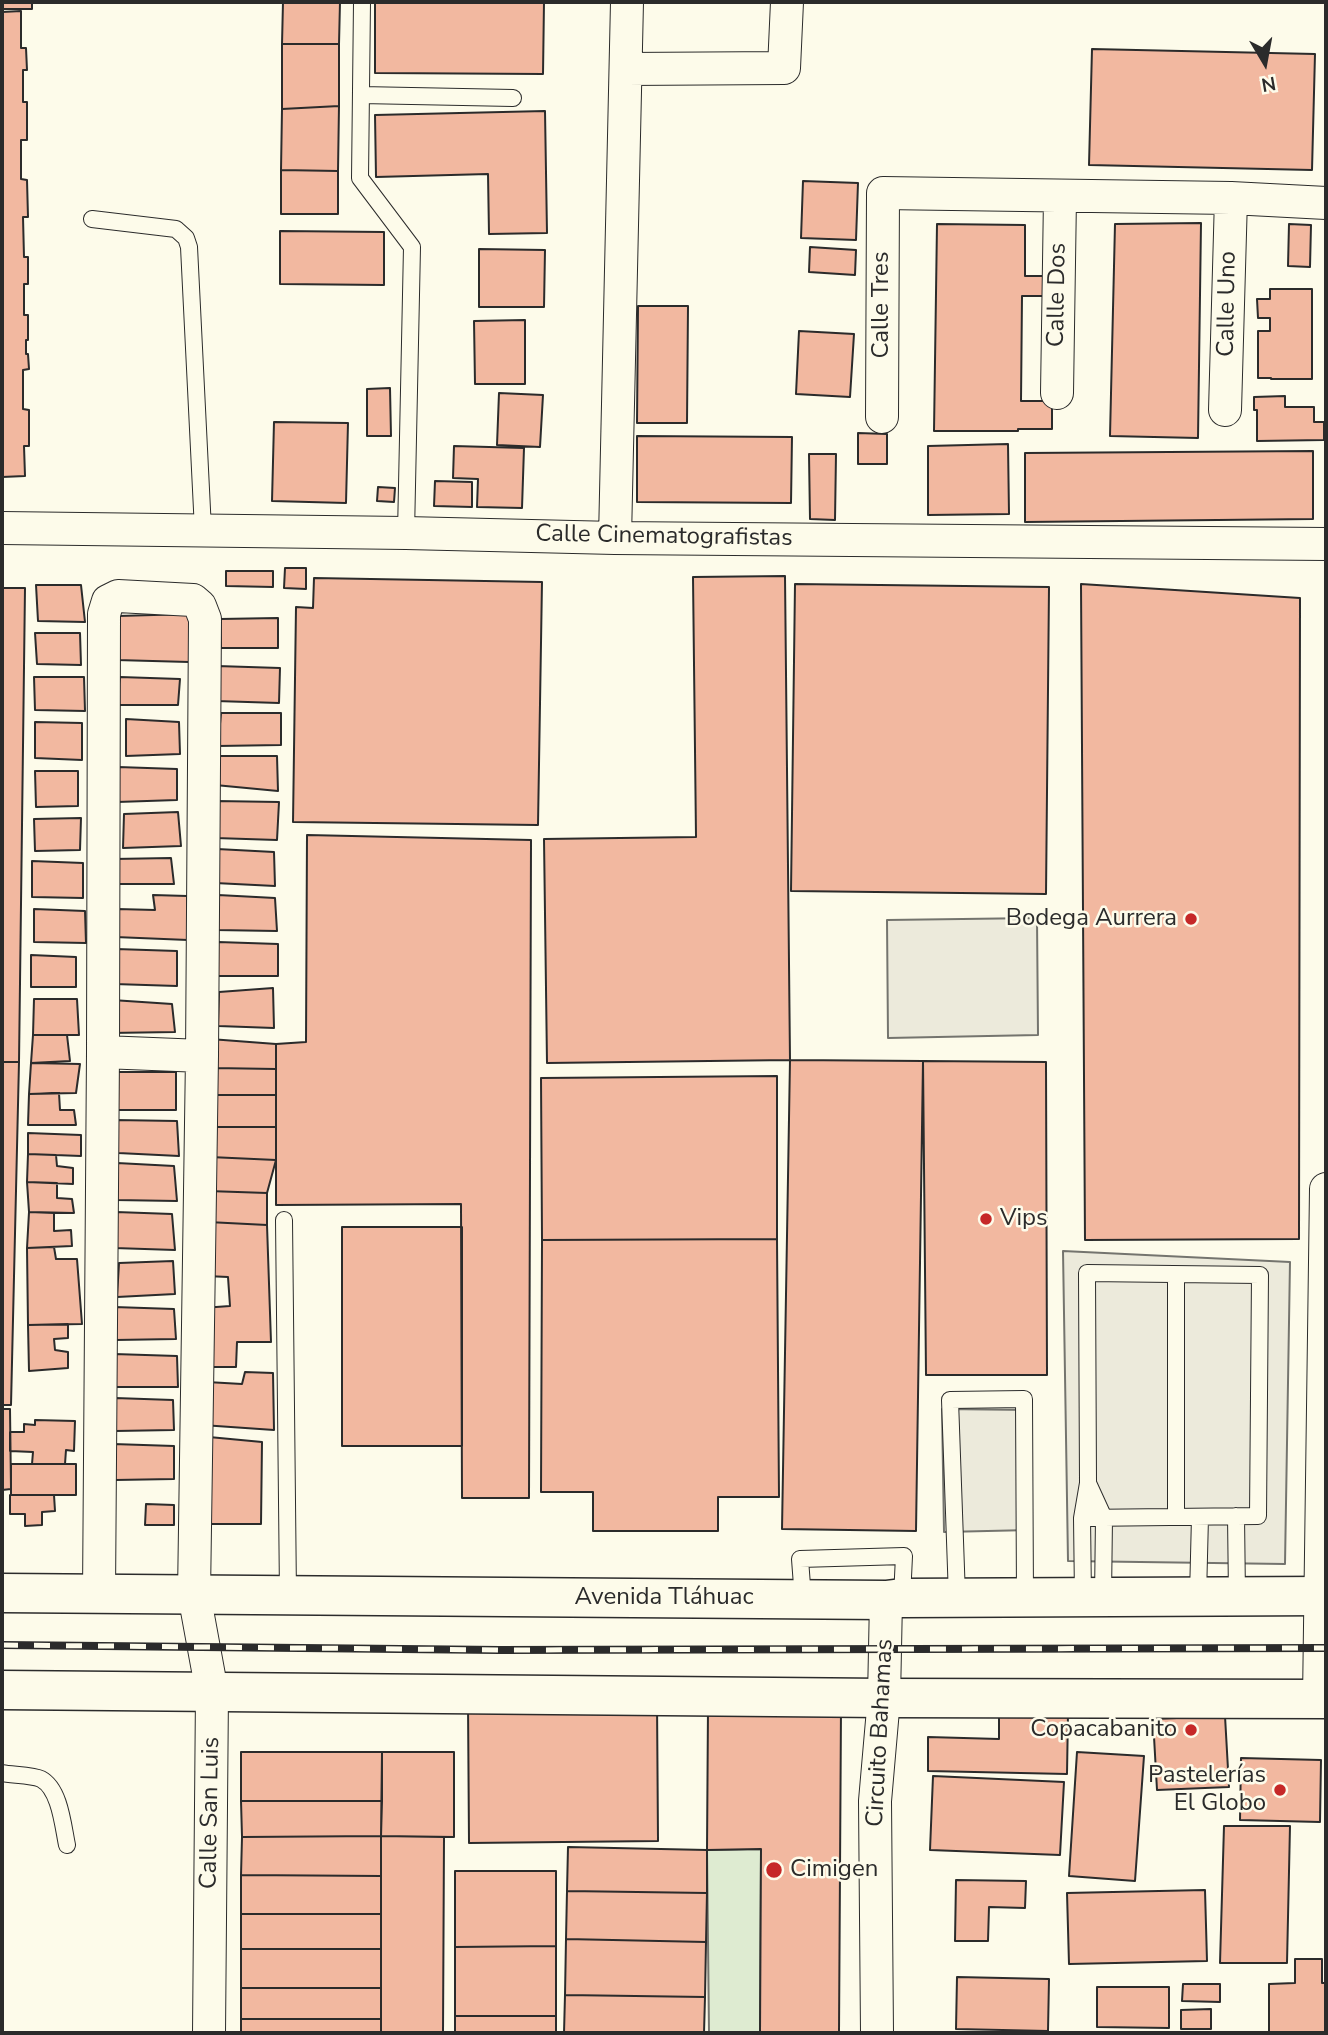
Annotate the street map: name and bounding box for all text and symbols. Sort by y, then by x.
north arrow [1230,28,1300,98]
text: N [1259,70,1278,98]
street label: Calle Dos [1043,243,1073,347]
street label: Calle Uno [1213,251,1243,357]
street label: Calle Tres [868,252,896,358]
street label: Calle Cinematografistas [535,520,793,554]
place label: Bodega Aurrera [1006,905,1177,933]
marker: Bodega Aurrera [1183,911,1199,927]
place label: Vips [1000,1205,1048,1233]
marker: Vips [978,1211,994,1227]
street label: Avenida Tláhuac [574,1584,754,1612]
street label: Circuito Bahamas [862,1638,900,1828]
place label: Copacabanito [1030,1716,1177,1744]
marker: Copacabanito [1183,1722,1199,1738]
street label: Calle San Luis [195,1737,227,1889]
place label: Pastelerías El Globo [1148,1762,1266,1818]
marker: Pastelerías El Globo [1272,1782,1288,1798]
place label: Cimigen [790,1856,878,1884]
marker: Cimigen [764,1860,784,1880]

